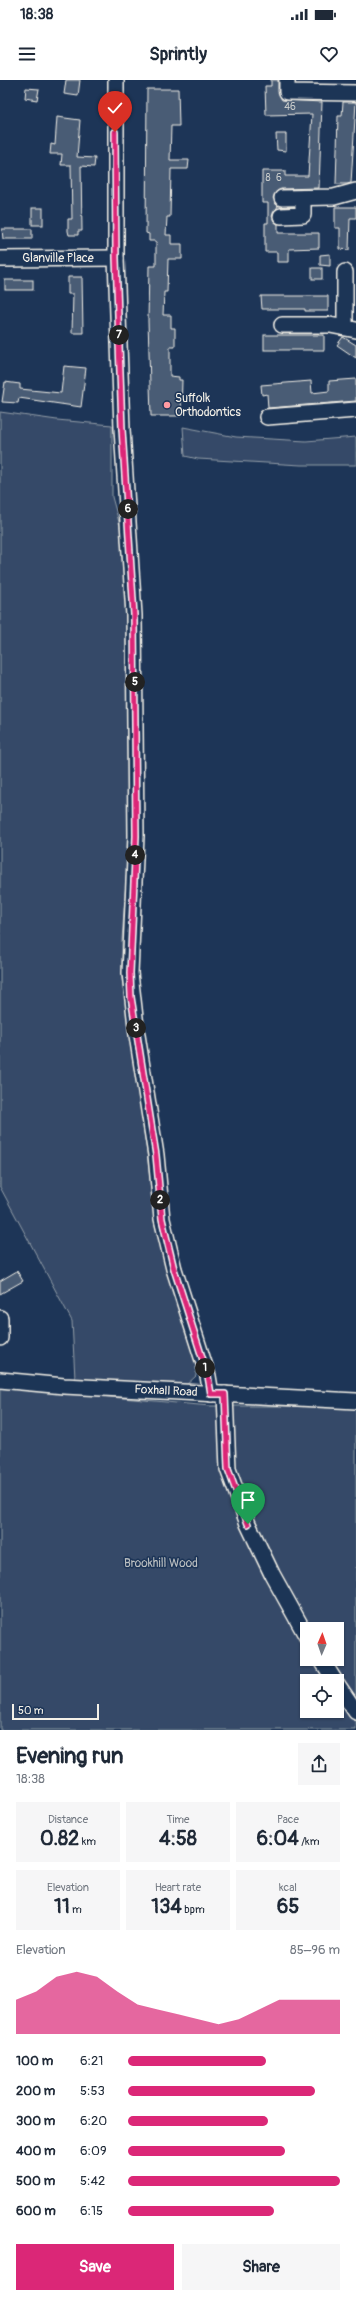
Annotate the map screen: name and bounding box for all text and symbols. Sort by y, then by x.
text: 18:38 [20,5,53,24]
icon: menu [16,43,38,65]
text: Sprintly [149,43,207,66]
icon: heart [318,43,340,65]
pin [98,91,132,132]
icon: check [104,97,126,119]
house number: 46 [284,101,296,113]
house number: 8 [265,172,271,184]
house number: 6 [276,172,282,184]
street label: Glanville Place [22,251,94,266]
pin: 7 [109,325,129,345]
text: 7 [116,328,122,341]
place label: Suffolk Orthodontics [175,391,242,420]
marker: Suffolk Orthodontics [162,400,172,410]
pin: 6 [118,499,138,519]
text: 6 [125,502,131,515]
pin: 5 [125,672,145,692]
text: 5 [132,675,138,688]
pin: 4 [125,845,145,865]
text: 4 [132,848,138,861]
pin: 3 [126,1018,146,1038]
text: 3 [133,1021,139,1034]
pin: 2 [150,1190,170,1210]
text: 2 [157,1193,163,1206]
pin: 1 [195,1358,215,1378]
text: 1 [203,1361,207,1374]
street label: Foxhall Road [134,1382,198,1400]
pin [231,1483,265,1524]
icon: arrive [237,1489,259,1511]
park label: Brookhill Wood [124,1556,198,1571]
north arrow [300,1622,344,1666]
map controls [300,1622,344,1718]
button: locate [300,1674,344,1718]
scale bar [12,1702,99,1721]
text: 50 m [18,1704,44,1717]
text: Evening run [16,1742,124,1770]
button: share [298,1743,340,1785]
text: 18:38 [16,1771,45,1787]
text: Distance [48,1813,88,1826]
text: Time [167,1813,190,1826]
text: Pace [277,1813,299,1826]
text: 0.82 [40,1826,79,1851]
text: 4:58 [159,1826,197,1851]
text: 6:04 [257,1826,299,1851]
text: km [79,1835,96,1848]
text: /km [299,1835,319,1848]
text: Elevation [47,1881,89,1894]
text: Heart rate [155,1881,201,1894]
text: kcal [279,1881,297,1894]
text: 11 [54,1894,70,1919]
text: 134 [151,1894,182,1919]
text: 65 [277,1894,299,1919]
text: m [70,1903,82,1916]
text: bpm [182,1903,205,1916]
text: Elevation [16,1942,66,1958]
text: 85–96 m [290,1942,340,1958]
text: 100 m [16,2053,53,2069]
text: 6:21 [80,2053,103,2069]
text: 200 m [16,2083,55,2099]
text: 5:53 [80,2083,105,2099]
text: 300 m [16,2113,55,2129]
text: 6:20 [80,2113,107,2129]
text: 400 m [16,2143,56,2159]
text: 6:09 [80,2143,107,2159]
text: 500 m [16,2173,55,2189]
text: 5:42 [80,2173,105,2189]
text: 600 m [16,2203,56,2219]
text: 6:15 [80,2203,103,2219]
button: Save [16,2244,174,2290]
button: Share [182,2244,340,2290]

